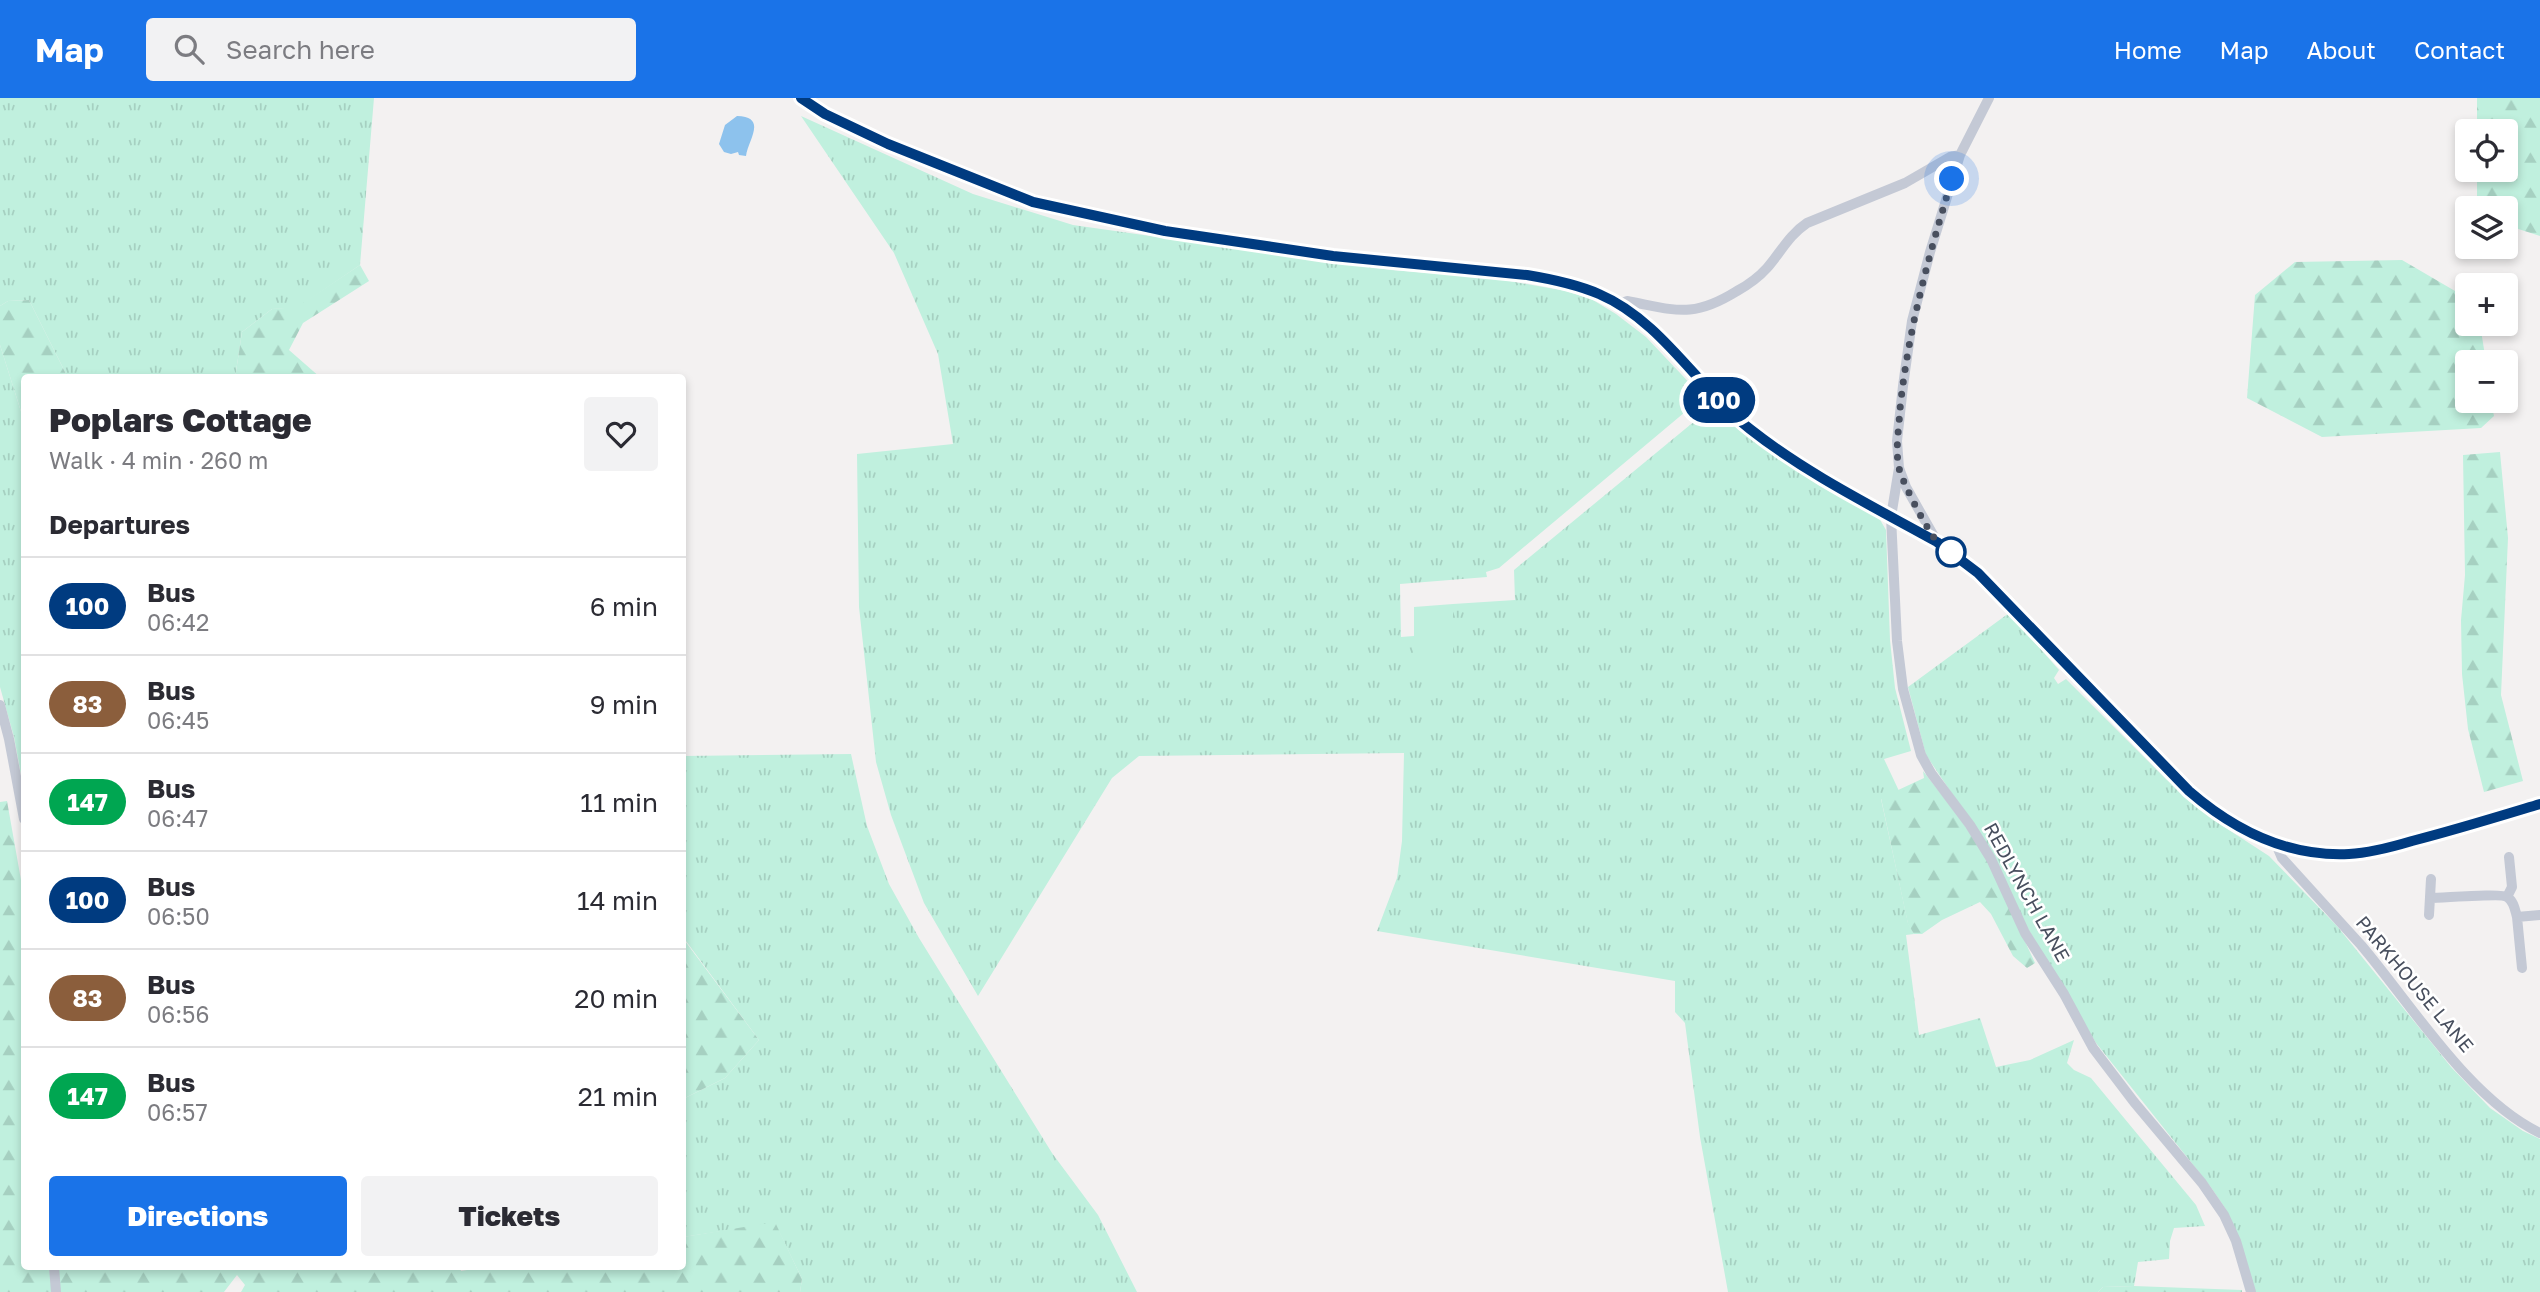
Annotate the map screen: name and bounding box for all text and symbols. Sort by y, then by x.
search box [146,18,636,81]
text: Map [35,30,104,69]
icon: search [170,30,208,68]
text: Search here [226,34,375,65]
text: Home [2114,35,2182,64]
text: Map [2220,35,2269,64]
text: About [2307,35,2376,64]
text: Contact [2414,35,2505,64]
map controls [2455,119,2518,413]
button: locate [2455,119,2518,182]
your location [1934,161,1969,196]
button: layers [2455,196,2518,259]
button: + [2455,273,2518,336]
button: − [2455,350,2518,413]
line badge: 100 [1679,377,1759,423]
text: 100 [1697,385,1741,414]
button: heart [584,397,658,471]
text: Poplars Cottage [49,400,312,439]
text: Walk · 4 min · 260 m [49,446,268,474]
text: Departures [49,509,190,540]
unlabelled marker [1936,537,1966,567]
text: Bus [147,577,195,608]
text: 100 [66,591,109,620]
text: 6 min [590,591,658,622]
text: 06:42 [147,608,209,636]
text: Bus [147,675,195,706]
text: 83 [73,689,103,718]
text: 9 min [590,689,658,720]
text: 06:45 [147,706,209,734]
text: Bus [147,773,195,804]
text: 147 [67,787,108,816]
text: 11 min [580,787,658,818]
text: 06:47 [147,804,208,832]
street label: REDLYNCH LANE [1980,818,2075,965]
text: Bus [147,871,195,902]
text: 100 [66,885,109,914]
text: 14 min [577,885,658,916]
text: 06:50 [147,902,210,930]
street label: PARKHOUSE LANE [2352,911,2479,1056]
text: Bus [147,969,195,1000]
text: 83 [73,983,103,1012]
text: 20 min [574,983,658,1014]
text: 06:56 [147,1000,209,1028]
text: Bus [147,1067,195,1098]
text: 147 [67,1081,108,1110]
text: 21 min [578,1081,658,1112]
text: 06:57 [147,1098,208,1126]
button: Directions [49,1176,347,1256]
button: Tickets [361,1176,658,1256]

